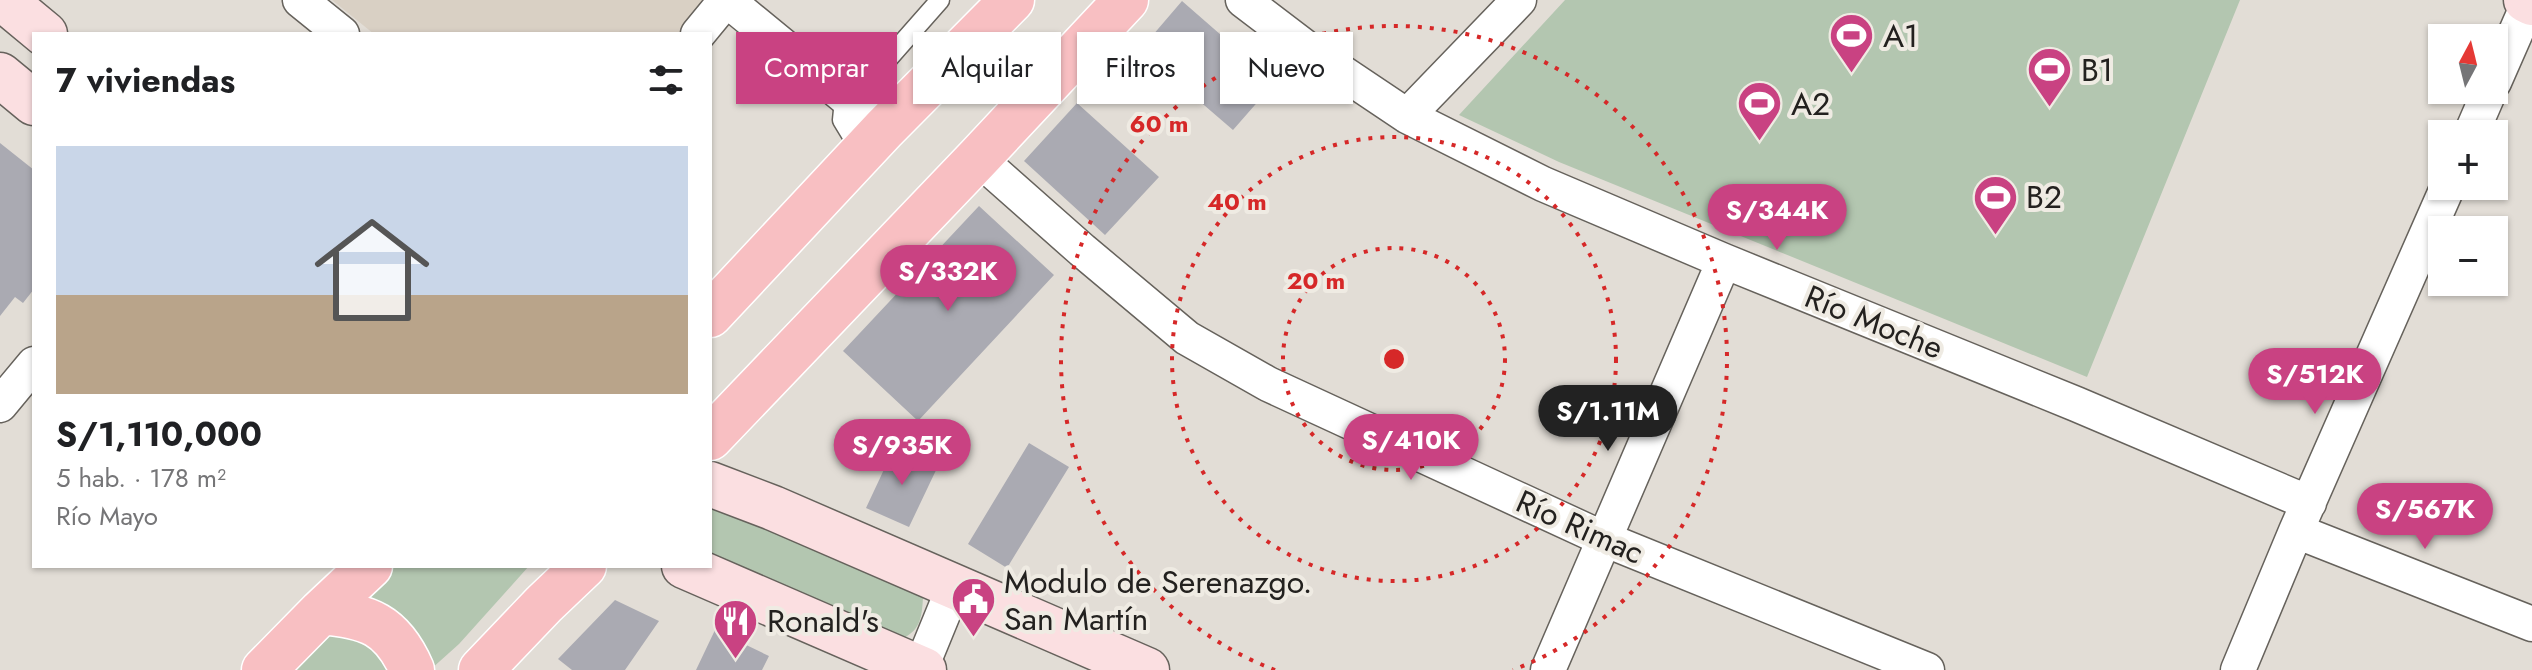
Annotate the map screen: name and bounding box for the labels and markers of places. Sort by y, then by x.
sports icon: A1 [1828,12,1876,75]
place label: A1 [1883,13,1919,59]
sports icon: B1 [2026,46,2074,109]
place label: B1 [2081,47,2113,93]
sports icon: A2 [1736,80,1784,143]
place label: A2 [1791,81,1830,127]
sports icon: B2 [1971,173,2019,236]
place label: B2 [2026,174,2062,220]
pin: S/344K [1712,184,1842,252]
pin: S/332K [883,245,1013,313]
centre of rings [1380,345,1408,373]
pin: S/512K [2250,348,2380,416]
pin: S/1.11M [1534,385,1682,453]
pin: S/410K [1346,414,1476,482]
pin: S/935K [837,419,967,487]
pin: S/567K [2360,483,2490,551]
place label: Modulo de Serenazgo. San Martín [1004,559,1312,642]
public building icon: Modulo de Serenazgo. San Martín [949,576,997,639]
restaurant icon: Ronald's [712,597,760,660]
place label: Ronald's [767,598,879,644]

